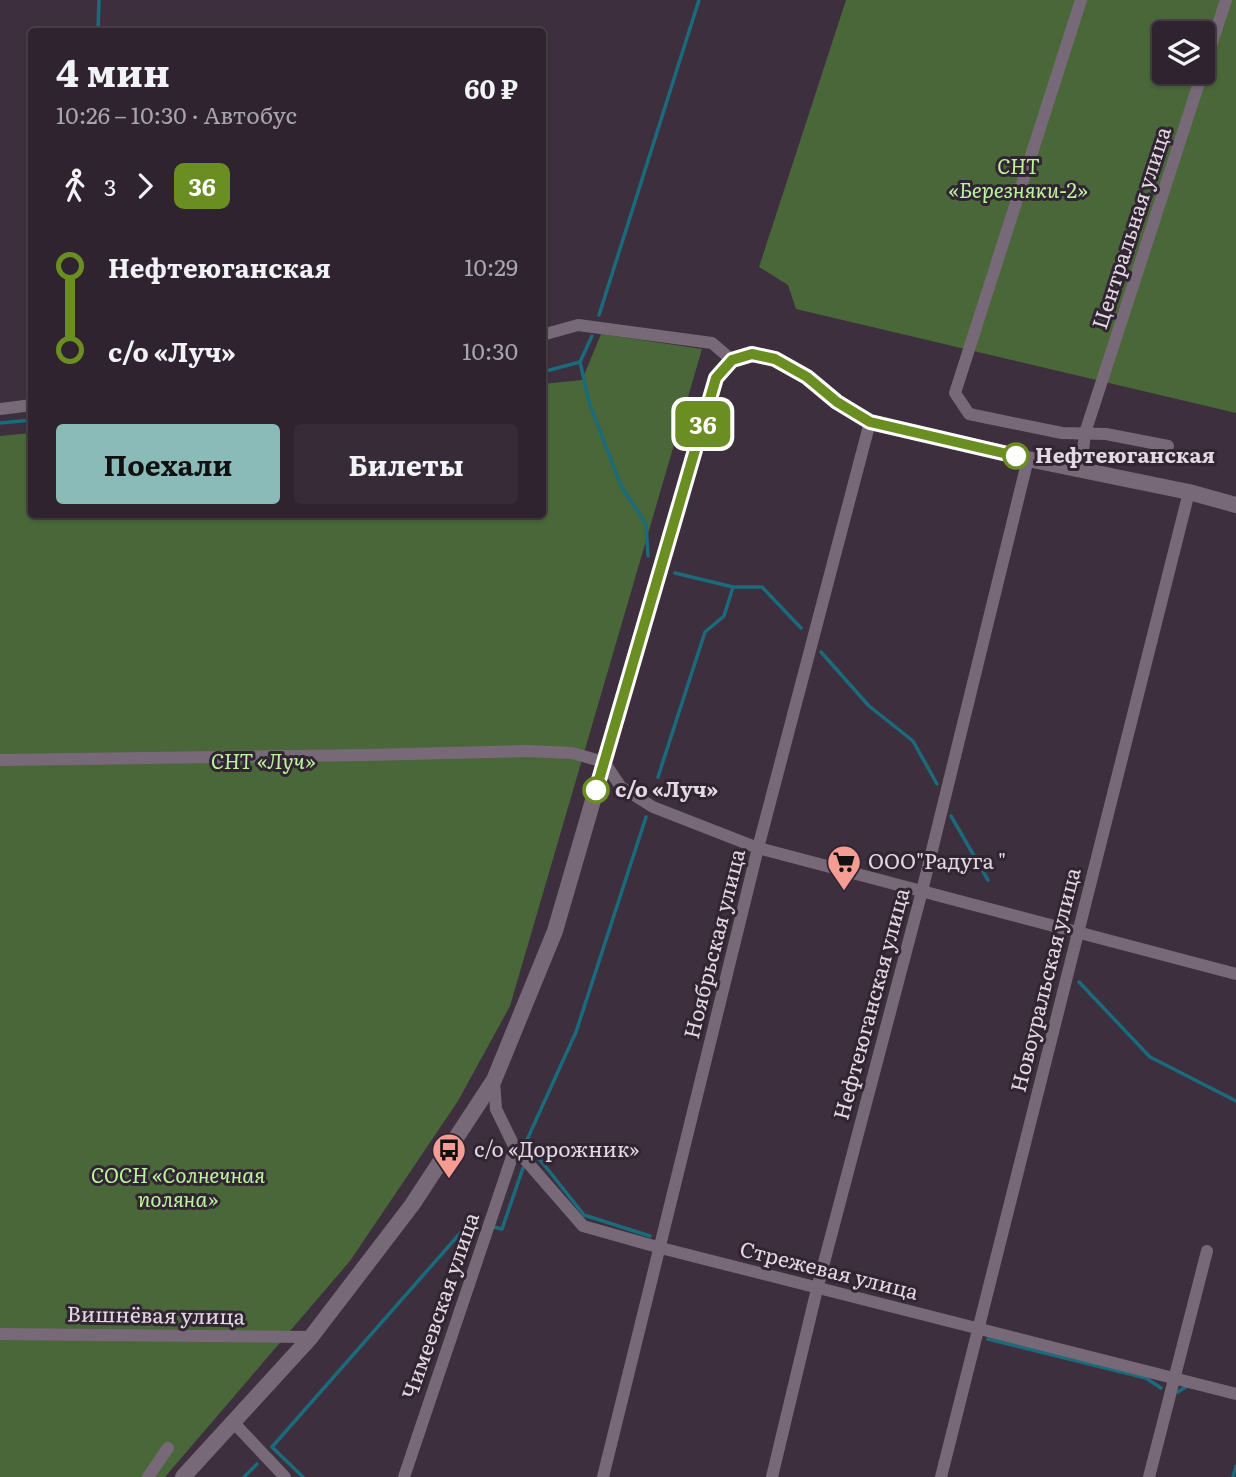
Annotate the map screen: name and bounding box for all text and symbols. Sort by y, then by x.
map controls [1152,21,1215,84]
button: layers [1152,21,1215,84]
text: 4 мин [56,42,170,99]
text: 60 ₽ [464,68,518,107]
text: 10:26 – 10:30 · Автобус [56,97,297,131]
street label: Центральная улица [1082,121,1177,333]
park label: СНТ «Березняки-2» [948,149,1088,204]
icon: walk [56,167,94,205]
icon: forward [126,167,164,205]
text: 36 [188,168,216,203]
text: 3 [104,169,116,203]
text: Нефтеюганская [108,247,331,286]
text: 10:29 [464,249,518,283]
text: с/о «Луч» [108,331,236,370]
text: 10:30 [462,333,518,367]
line badge: 36 [672,401,734,447]
text: 36 [689,406,717,441]
button: Поехали [56,424,280,504]
button: Билеты [294,424,518,504]
place label: Нефтеюганская [1035,438,1215,469]
marker: Нефтеюганская [1003,443,1029,469]
park label: СНТ «Луч» [211,744,316,775]
place label: с/о «Луч» [615,772,718,803]
marker: с/о «Луч» [583,777,609,803]
supermarket icon: ООО"Радуга " [825,843,863,892]
place label: ООО"Радуга " [868,844,1006,875]
street label: Ноябрьская улица [674,845,751,1042]
street label: Новоуральская улица [1001,863,1087,1095]
street label: Нефтеюганская улица [824,883,916,1123]
bus stop icon: с/о «Дорожник» [430,1131,468,1180]
place label: с/о «Дорожник» [474,1132,640,1163]
park label: СОСН «Солнечная поляна» [91,1158,265,1213]
street label: Чимеевская улица [392,1207,485,1403]
street label: Стрежевая улица [737,1231,923,1306]
street label: Вишнёвая улица [67,1296,246,1331]

